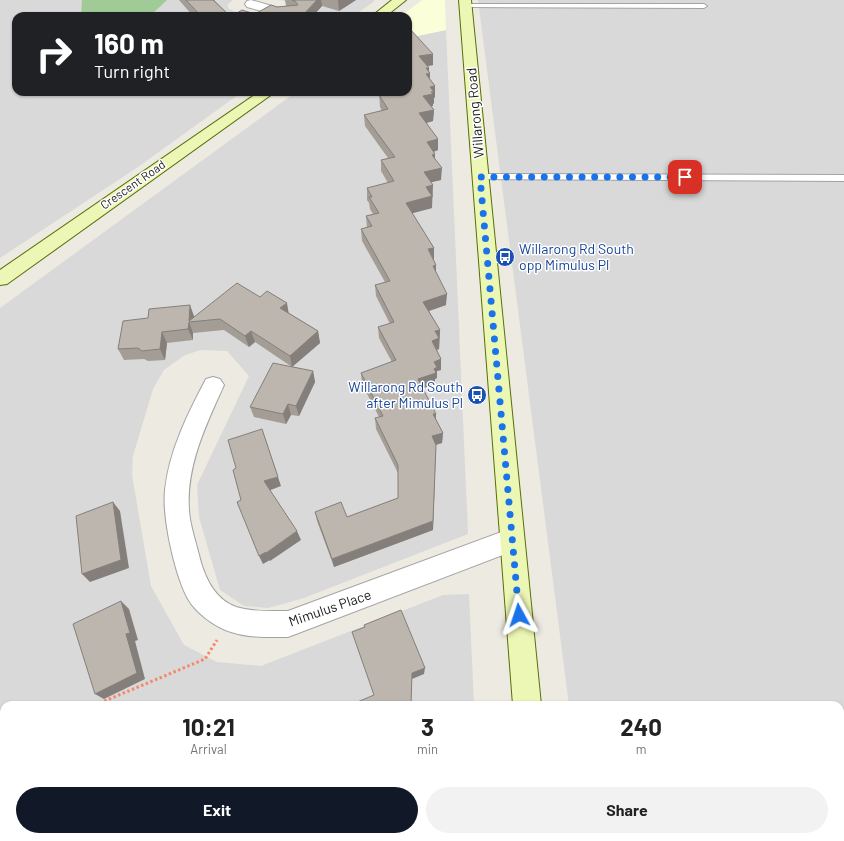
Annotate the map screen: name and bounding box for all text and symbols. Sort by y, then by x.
text: 160 m [94,26,164,60]
icon: right [28,28,80,80]
text: Turn right [94,60,170,82]
street label: Willarong Road [462,67,487,159]
street label: Crescent Road [97,157,168,212]
pin [668,160,702,194]
icon: arrive [674,166,696,188]
place label: Willarong Rd South opp Mimulus Pl [519,240,634,273]
bus stop icon: Willarong Rd South opp Mimulus Pl [494,246,516,268]
place label: Willarong Rd South after Mimulus Pl [348,378,463,411]
bus stop icon: Willarong Rd South after Mimulus Pl [466,384,488,406]
street label: Mimulus Place [286,585,373,630]
position arrow [498,594,540,636]
text: 10:21 [182,712,235,741]
text: 3 [421,712,434,741]
text: 240 [620,712,662,741]
text: Arrival [190,741,227,757]
text: min [417,741,438,757]
text: m [636,741,646,757]
button: Exit [16,787,418,833]
button: Share [426,787,828,833]

